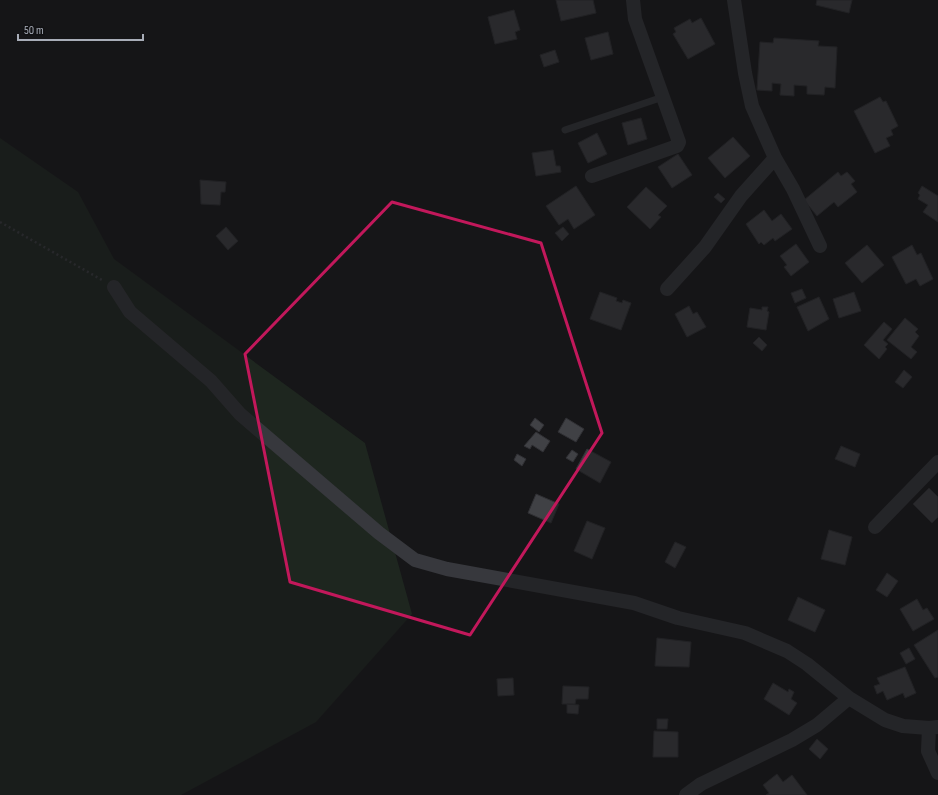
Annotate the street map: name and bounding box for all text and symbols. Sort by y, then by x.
scale bar [18,16,143,42]
text: 50 m [24,23,44,38]

